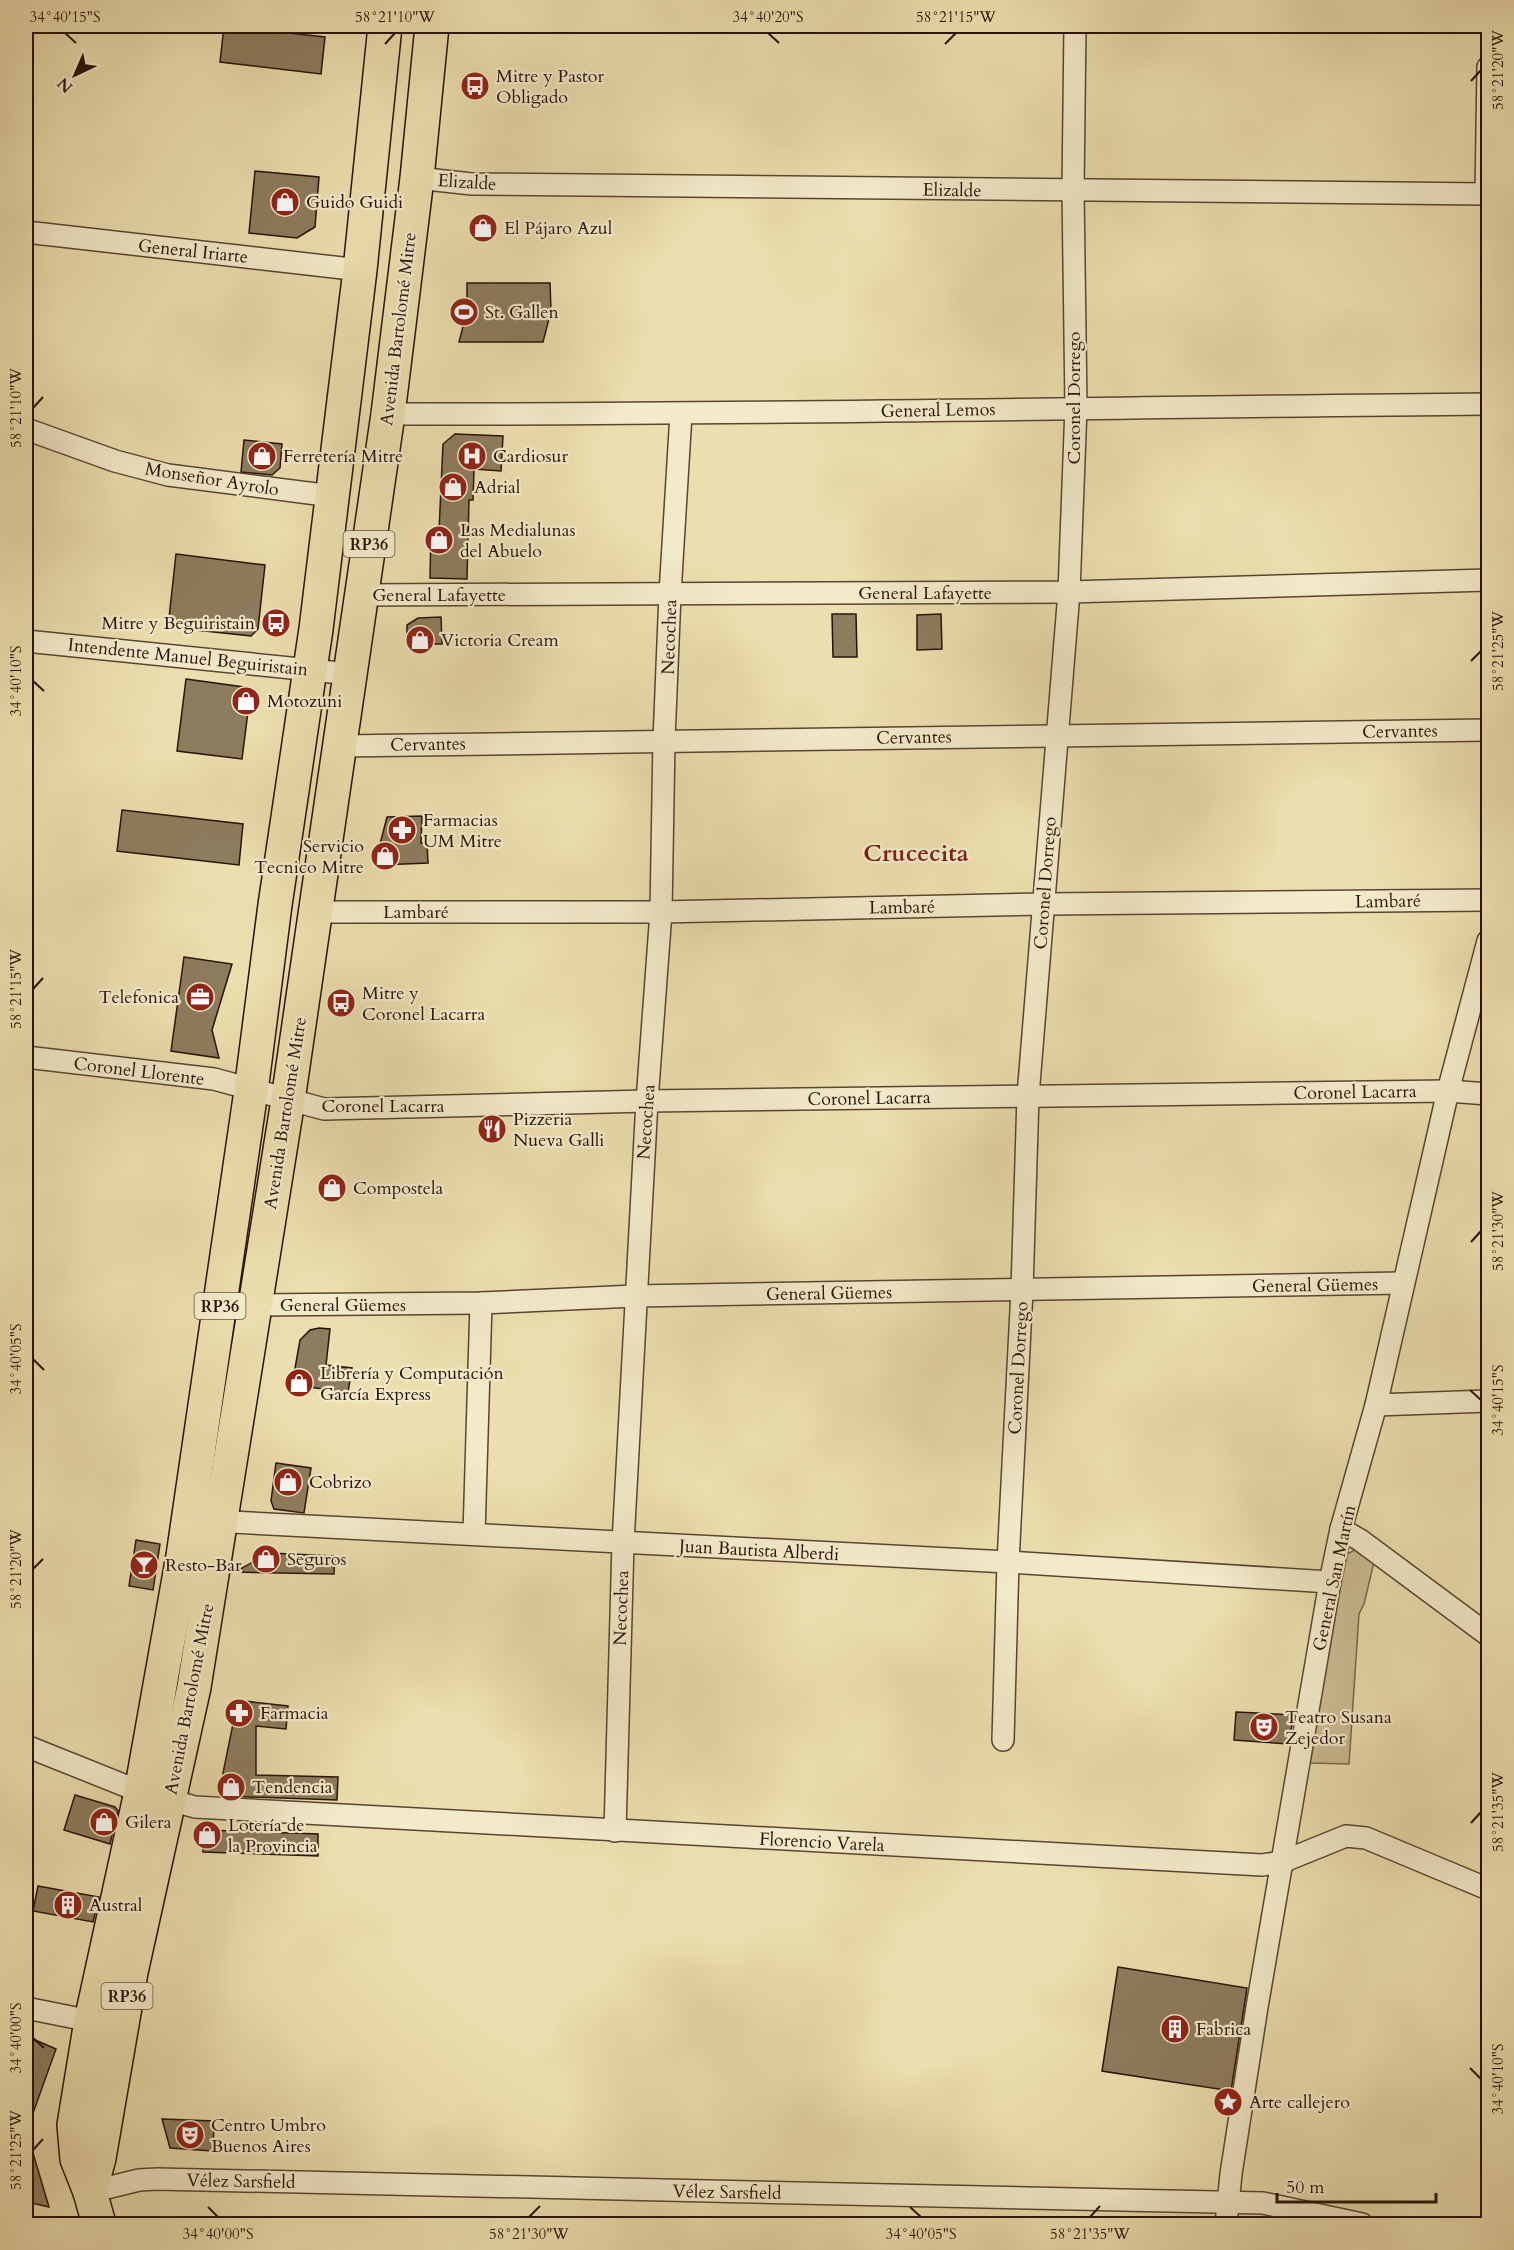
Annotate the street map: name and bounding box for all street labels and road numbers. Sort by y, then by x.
street label: Elizalde [437,168,497,197]
street label: Elizalde [922,177,982,204]
street label: Avenida Bartolomé Mitre [374,231,423,427]
street label: General Iriarte [137,233,249,270]
street label: Coronel Dorrego [1062,331,1087,465]
street label: General Lemos [880,397,996,424]
street label: Monseñor Ayrolo [143,457,281,502]
road number: RP36 [344,531,394,557]
street label: General Lafayette [858,581,992,606]
street label: General Lafayette [372,583,506,608]
street label: Necochea [656,599,683,675]
street label: Intendente Manuel Beguiristain [67,632,310,683]
street label: Cervantes [1362,718,1438,745]
street label: Cervantes [876,724,952,751]
street label: Cervantes [390,731,466,758]
street label: Coronel Dorrego [1028,816,1063,950]
street label: Lambaré [1355,888,1421,915]
street label: Lambaré [869,894,935,921]
street label: Lambaré [383,900,449,925]
street label: Avenida Bartolomé Mitre [258,1015,313,1211]
street label: Coronel Llorente [72,1051,206,1092]
street label: Coronel Lacarra [1293,1079,1417,1106]
street label: Necochea [631,1083,662,1161]
street label: Coronel Lacarra [807,1085,931,1112]
street label: Coronel Lacarra [321,1094,445,1119]
street label: General Güemes [1252,1272,1378,1299]
street label: General Güemes [766,1280,892,1307]
road number: RP36 [194,1293,246,1319]
street label: General Güemes [280,1293,406,1318]
street label: Coronel Dorrego [1003,1301,1034,1435]
street label: General San Martín [1307,1502,1362,1653]
street label: Juan Bautista Alberdi [675,1534,840,1567]
street label: Necochea [608,1570,635,1646]
street label: Avenida Bartolomé Mitre [159,1601,220,1797]
street label: Florencio Varela [759,1827,885,1858]
road number: RP36 [102,1983,152,2009]
street label: Vélez Sarsfield [186,2168,296,2195]
street label: Vélez Sarsfield [672,2179,782,2206]

